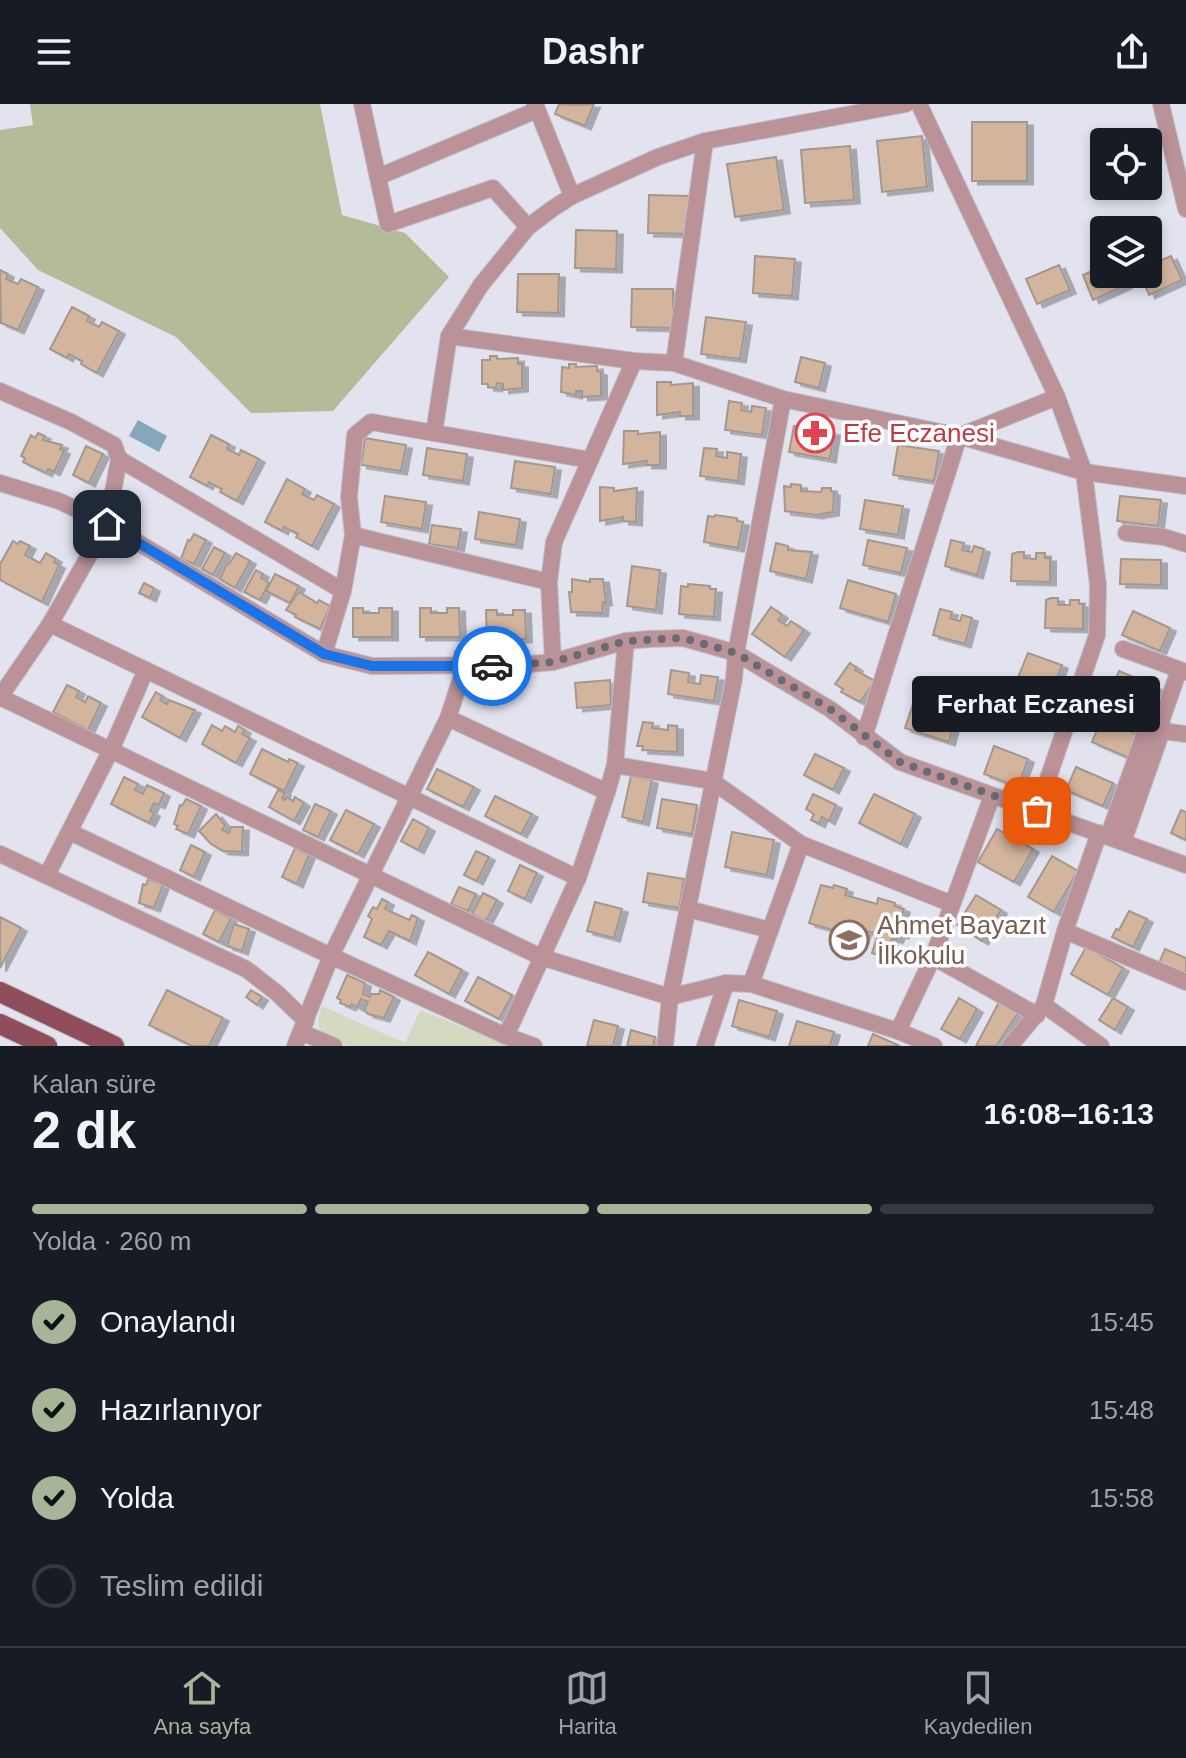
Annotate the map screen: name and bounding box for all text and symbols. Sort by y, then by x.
icon: menu [32,30,76,74]
icon: share [1110,30,1154,74]
text: Dashr [542,31,644,72]
map controls [1090,128,1162,288]
button: locate [1090,128,1162,200]
button: layers [1090,216,1162,288]
pharmacy icon: Efe Eczanesi [794,412,836,454]
place label: Efe Eczanesi [843,418,995,448]
pin [73,490,141,558]
icon: home [85,502,129,546]
courier [452,626,532,706]
icon: car [470,644,514,688]
callout: Ferhat Eczanesi [913,675,1161,731]
text: Ferhat Eczanesi [937,689,1135,719]
pin [1003,777,1071,845]
icon: bag [1015,789,1059,833]
place label: Ahmet Bayazıt İlkokulu [877,910,1047,970]
school or university icon: Ahmet Bayazıt İlkokulu [828,919,870,961]
text: Kalan süre [32,1069,156,1099]
text: 16:08–16:13 [984,1097,1154,1130]
text: 2 dk [32,1101,136,1159]
text: Yolda · 260 m [32,1226,191,1256]
icon: check [32,1300,76,1344]
text: Onaylandı [100,1305,237,1338]
text: 15:45 [1089,1307,1154,1337]
icon: check [32,1388,76,1432]
text: Hazırlanıyor [100,1393,262,1426]
text: 15:48 [1089,1395,1154,1425]
icon: check [32,1476,76,1520]
text: Yolda [100,1481,174,1514]
text: 15:58 [1089,1483,1154,1513]
text: Teslim edildi [100,1569,263,1602]
tab: Ana sayfa [153,1666,251,1740]
tab: Harita [558,1666,617,1740]
tab: Kaydedilen [924,1666,1033,1740]

